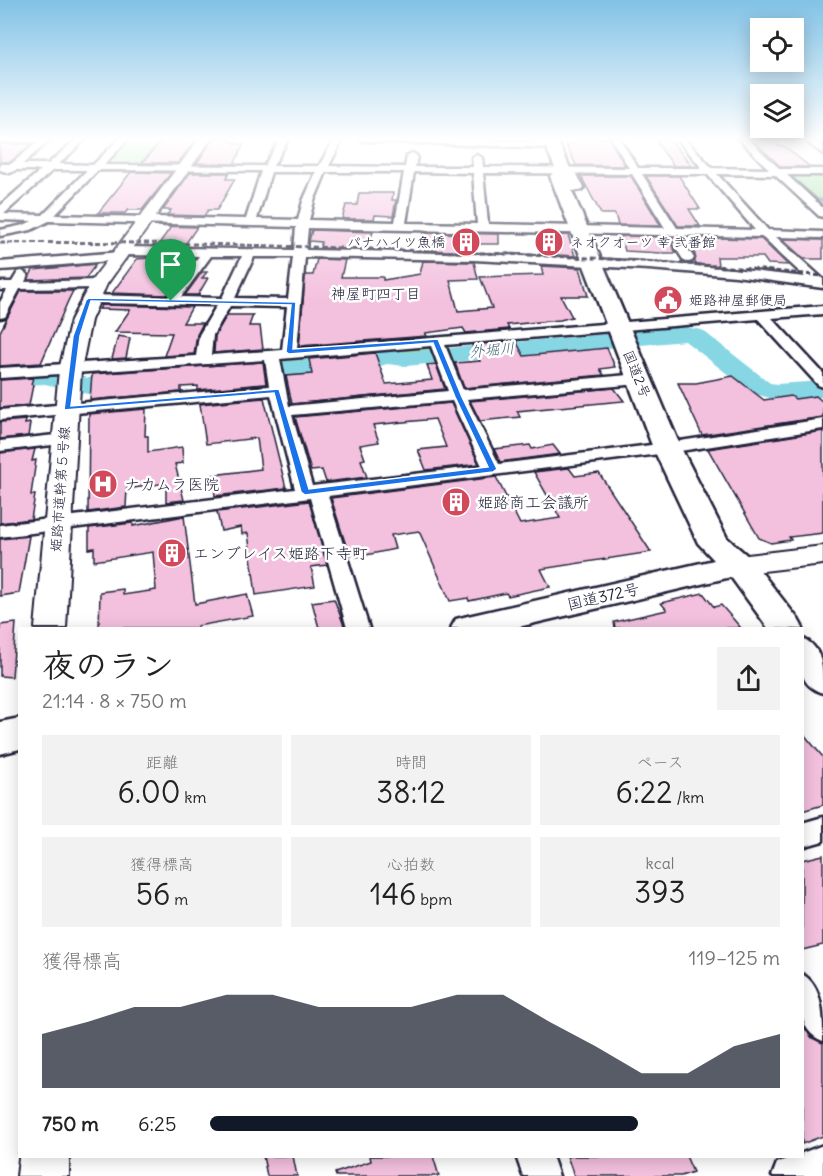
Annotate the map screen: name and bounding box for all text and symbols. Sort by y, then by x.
map controls [750,18,804,138]
button: locate [750,18,804,72]
button: layers [750,84,804,138]
building icon: パナハイツ魚橋 [450,226,482,258]
building icon: ネオクオーツ 幸 弐番館 [533,226,565,258]
place label: パナハイツ魚橋 [347,233,445,251]
place label: ネオクオーツ 幸 弐番館 [570,233,716,251]
pin [145,239,196,301]
icon: arrive [154,248,187,281]
district label: 神屋町四丁目 [331,284,421,303]
public building icon: 姫路神屋郵便局 [652,284,684,316]
place label: 姫路神屋郵便局 [689,291,787,309]
water label: 外堀川 [469,338,515,361]
street label: 国道2号 [619,348,655,400]
street label: 姫路市道幹第５号線 [47,426,73,552]
hospital icon: ナカムラ医院 [87,468,119,500]
place label: ナカムラ医院 [124,474,219,494]
building icon: 姫路商工会議所 [440,486,472,518]
place label: 姫路商工会議所 [477,492,589,512]
building icon: エンブレイス姫路下寺町 [156,537,188,569]
place label: エンブレイス姫路下寺町 [193,543,368,563]
street label: 国道372号 [565,578,641,614]
text: 夜のラン [42,644,174,686]
button: share [717,647,780,710]
text: 21:14 · 8 × 750 m [42,688,187,713]
text: 距離 [146,752,178,772]
text: 時間 [395,752,427,772]
text: ペース [636,752,684,772]
text: 6.00 [117,773,180,811]
text: 38:12 [376,773,446,811]
text: 6:22 [616,773,673,811]
text: km [180,787,207,807]
text: /km [673,787,704,807]
text: kcal [646,853,674,873]
text: 獲得標高 [130,854,194,874]
text: 心拍数 [387,854,435,874]
text: 393 [634,873,686,911]
text: 56 [136,875,170,913]
text: 146 [370,875,416,913]
text: m [170,889,188,909]
text: bpm [416,889,452,909]
text: 119–125 m [689,945,780,970]
text: 獲得標高 [42,948,122,973]
text: 750 m [42,1111,99,1136]
text: 6:25 [138,1111,177,1136]

